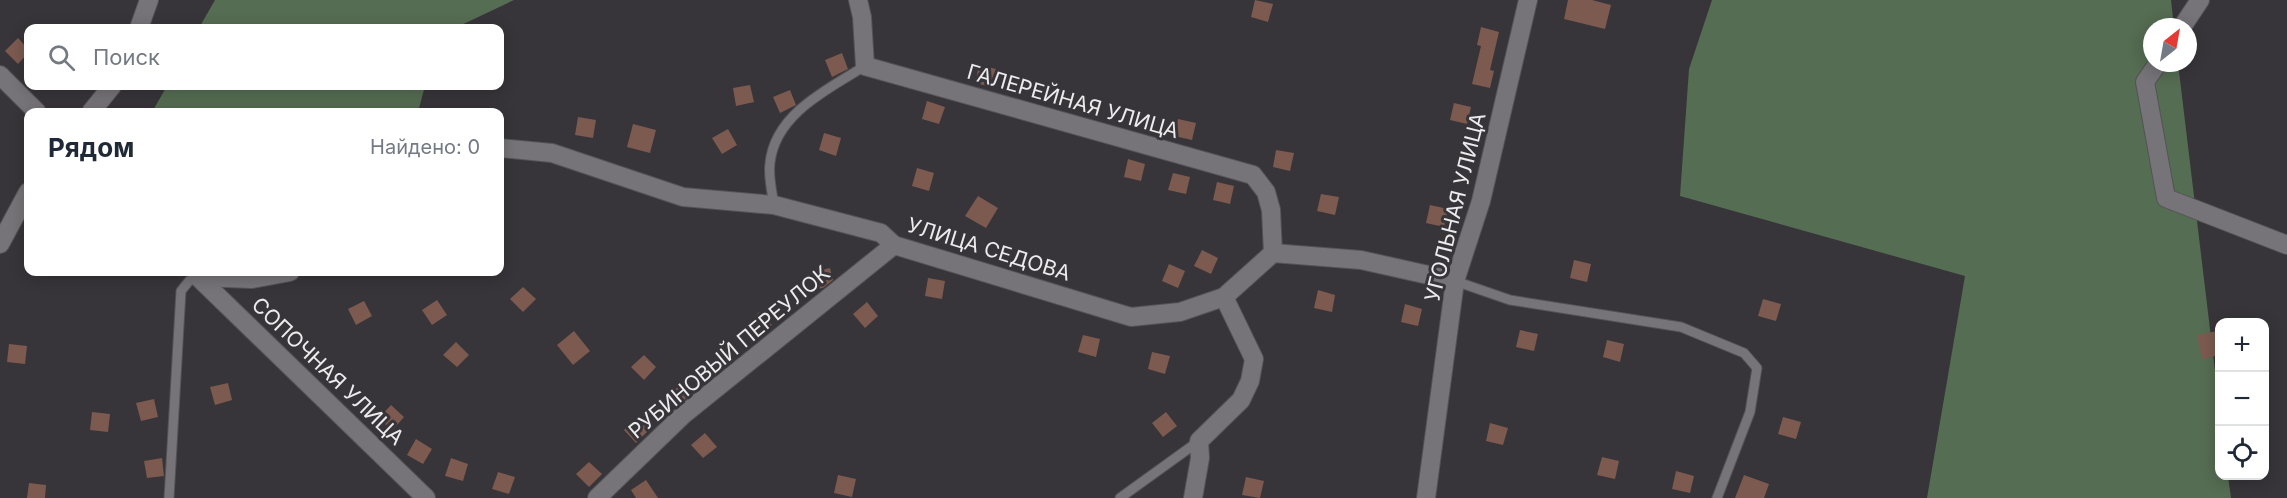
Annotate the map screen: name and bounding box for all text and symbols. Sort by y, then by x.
north arrow [2143,18,2197,72]
search box [24,24,504,90]
icon: search [45,41,78,74]
text: Поиск [93,44,160,70]
street label: ГАЛЕРЕЙНАЯ УЛИЦА [964,58,1182,143]
street label: УГОЛЬНАЯ УЛИЦА [1419,110,1491,304]
text: Рядом [48,132,134,163]
text: Найдено: 0 [370,135,480,159]
street label: УЛИЦА СЕДОВА [904,212,1074,286]
street label: РУБИНОВЫЙ ПЕРЕУЛОК [623,260,835,444]
street label: СОПОЧНАЯ УЛИЦА [247,292,409,450]
map controls [2215,318,2269,480]
button: + [2215,318,2269,372]
button: − [2215,372,2269,426]
button: locate [2215,426,2269,480]

